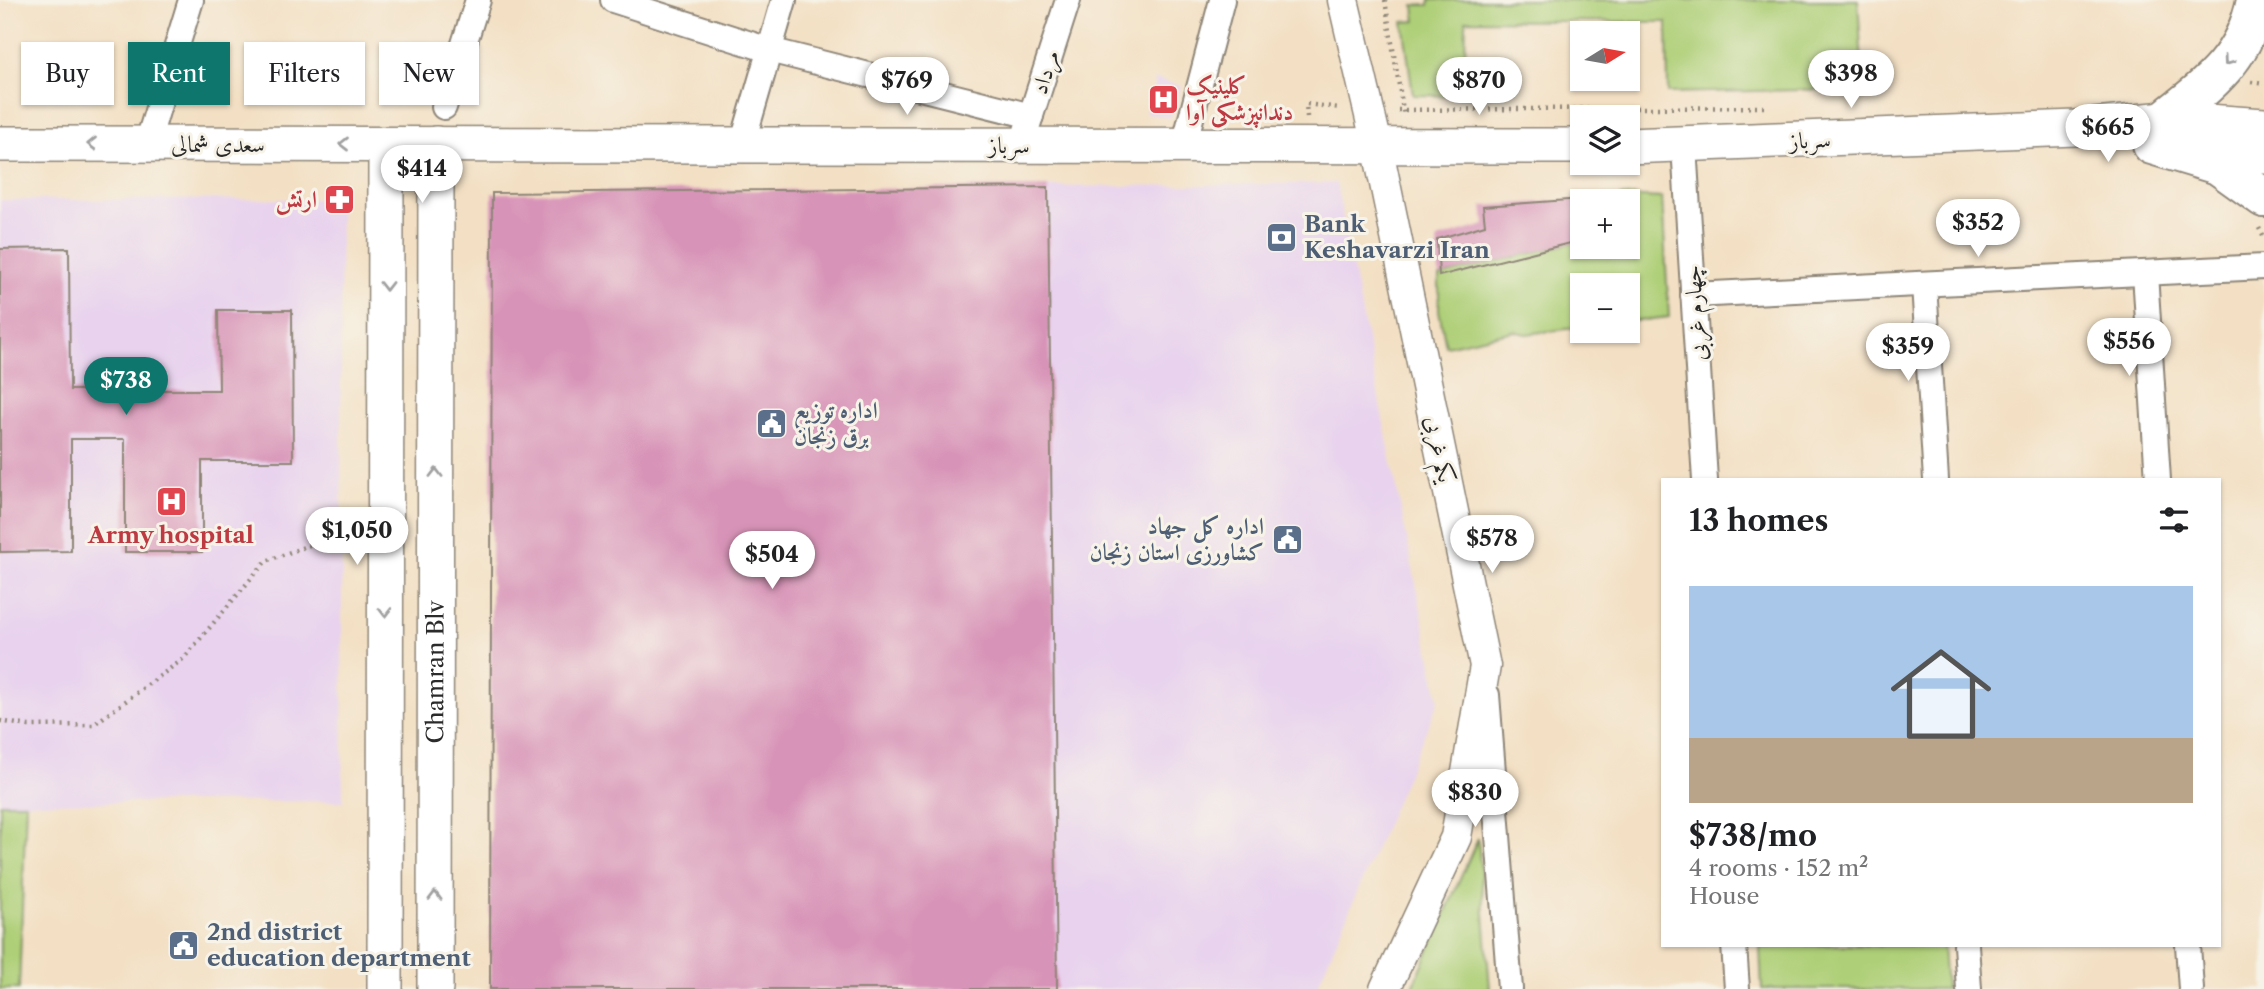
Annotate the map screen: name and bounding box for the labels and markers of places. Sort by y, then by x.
pin: $398 [1810,50,1892,110]
pin: $769 [866,58,948,117]
pin: $870 [1438,58,1520,117]
place label: کلینیک دندانپزشکی آوا [1186,72,1293,128]
hospital icon: کلینیک دندانپزشکی آوا [1146,82,1180,116]
pin: $665 [2067,104,2149,164]
pin: $414 [381,146,463,205]
pharmacy icon: ارتش [323,182,357,216]
place label: ارتش [276,185,317,215]
pin: $352 [1937,200,2019,259]
place label: Bank Keshavarzi Iran [1304,210,1490,264]
bank icon: Bank Keshavarzi Iran [1264,220,1298,254]
pin: $556 [2088,318,2170,378]
pin: $359 [1867,324,1949,383]
pin: $738 [85,358,167,417]
place label: اداره توزیع برق زنجان [794,396,878,450]
public building icon: اداره توزیع برق زنجان [754,406,788,440]
hospital icon: Army hospital [154,484,188,518]
pin: $1,050 [300,508,414,567]
place label: اداره کل جهاد کشاورزی استان زنجان [1089,512,1264,566]
pin: $578 [1451,516,1533,575]
place label: Army hospital [87,521,254,549]
public building icon: اداره کل جهاد کشاورزی استان زنجان [1270,522,1304,556]
pin: $504 [731,532,813,591]
pin: $830 [1434,770,1516,829]
place label: 2nd district education department [207,918,472,972]
public building icon: 2nd district education department [167,928,201,962]

